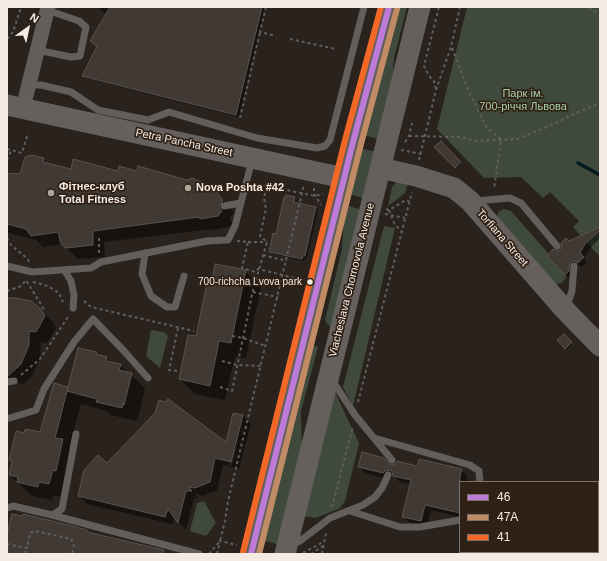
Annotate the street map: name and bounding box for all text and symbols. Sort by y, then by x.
north arrow [8,8,48,48]
text: N [28,11,41,25]
park label: Парк ім. 700-річчя Львова [479,87,567,113]
street label: Petra Pancha Street [134,126,234,160]
place label: Фітнес-клуб Total Fitness [59,180,126,206]
place label: Nova Poshta #42 [196,181,284,195]
marker: Nova Poshta #42 [183,183,193,193]
marker: Фітнес-клуб Total Fitness [46,188,56,198]
street label: Viacheslava Chornovola Avenue [326,201,378,359]
street label: Torfiana Street [474,207,530,269]
place label: 700-richcha Lvova park [198,276,302,288]
marker: 700-richcha Lvova park [305,277,315,287]
legend [459,481,599,553]
text: 46 [497,490,510,504]
text: 47А [497,510,518,524]
text: 41 [497,530,510,544]

